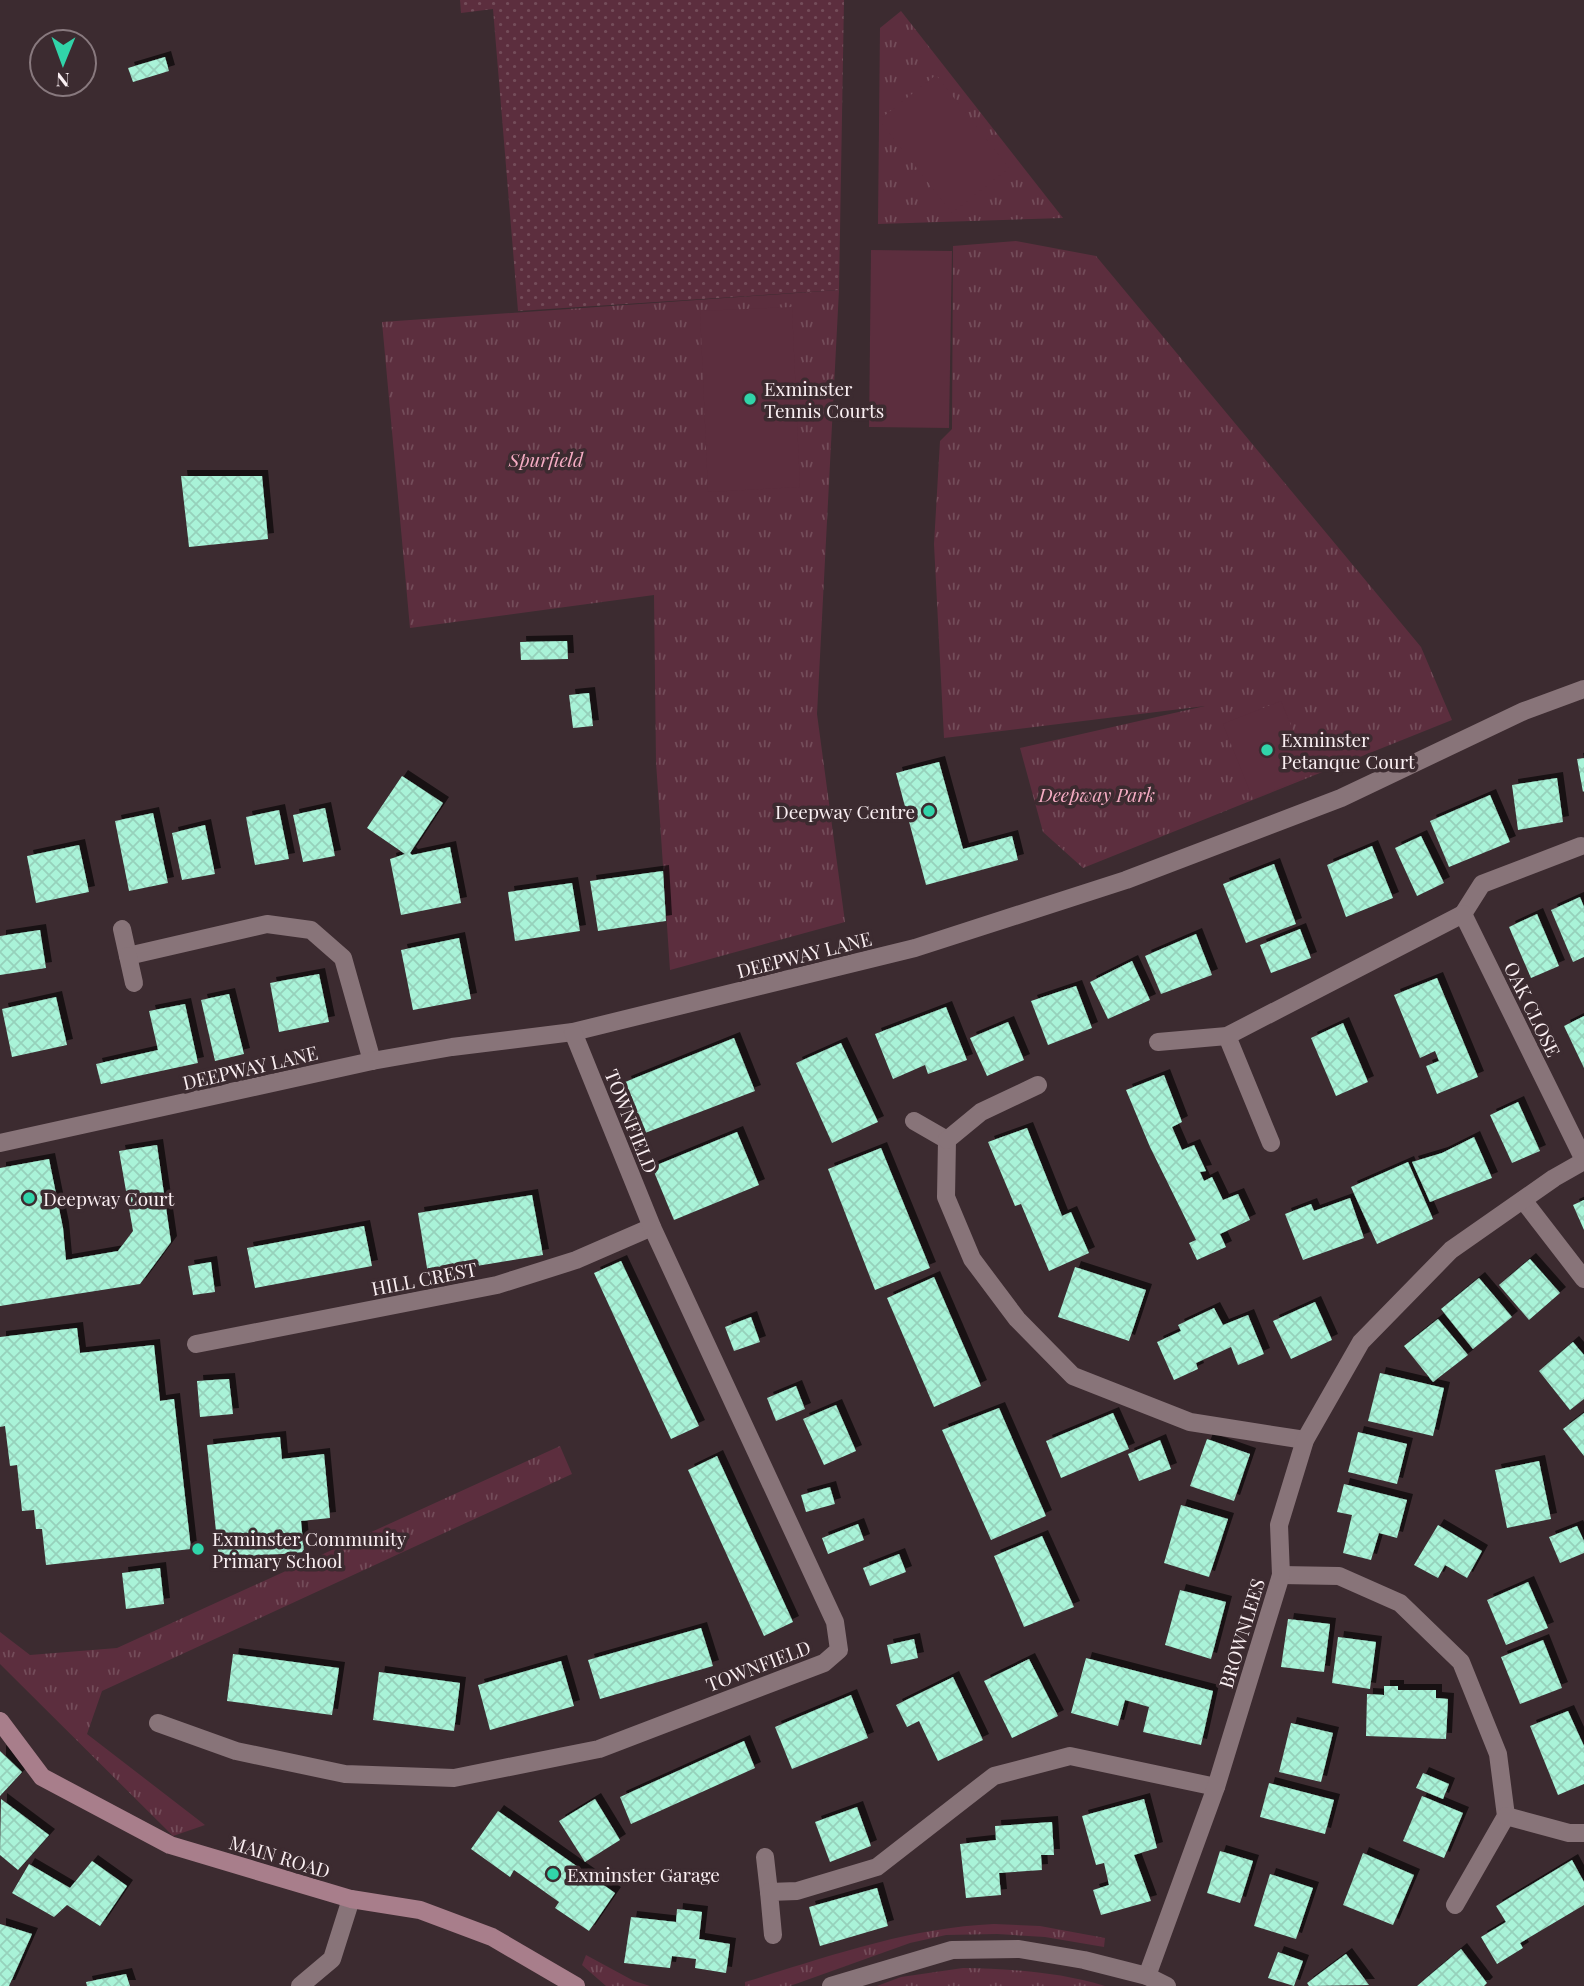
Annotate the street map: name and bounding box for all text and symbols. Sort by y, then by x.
north arrow [28,28,98,98]
text: N [55,68,70,94]
place label: Exminster Tennis Courts [764,375,884,423]
marker: Exminster Tennis Courts [742,391,758,407]
park label: Spurfield [508,446,584,472]
place label: Exminster Petanque Court [1281,726,1415,774]
marker: Exminster Petanque Court [1259,742,1275,758]
park label: Deepway Park [1038,781,1155,807]
place label: Deepway Centre [775,798,915,824]
marker: Deepway Centre [921,803,937,819]
street label: DEEPWAY LANE [734,925,874,983]
street label: OAK CLOSE [1499,957,1567,1061]
street label: DEEPWAY LANE [180,1039,320,1095]
street label: TOWNFIELD [599,1065,665,1177]
place label: Deepway Court [43,1185,175,1211]
marker: Deepway Court [21,1190,37,1206]
street label: HILL CREST [369,1255,479,1301]
place label: Exminster Community Primary School [212,1525,407,1573]
marker: Exminster Community Primary School [190,1541,206,1557]
street label: BROWNLEES [1212,1575,1270,1691]
street label: TOWNFIELD [702,1633,814,1697]
street label: MAIN ROAD [226,1828,334,1884]
place label: Exminster Garage [567,1861,720,1887]
marker: Exminster Garage [545,1866,561,1882]

